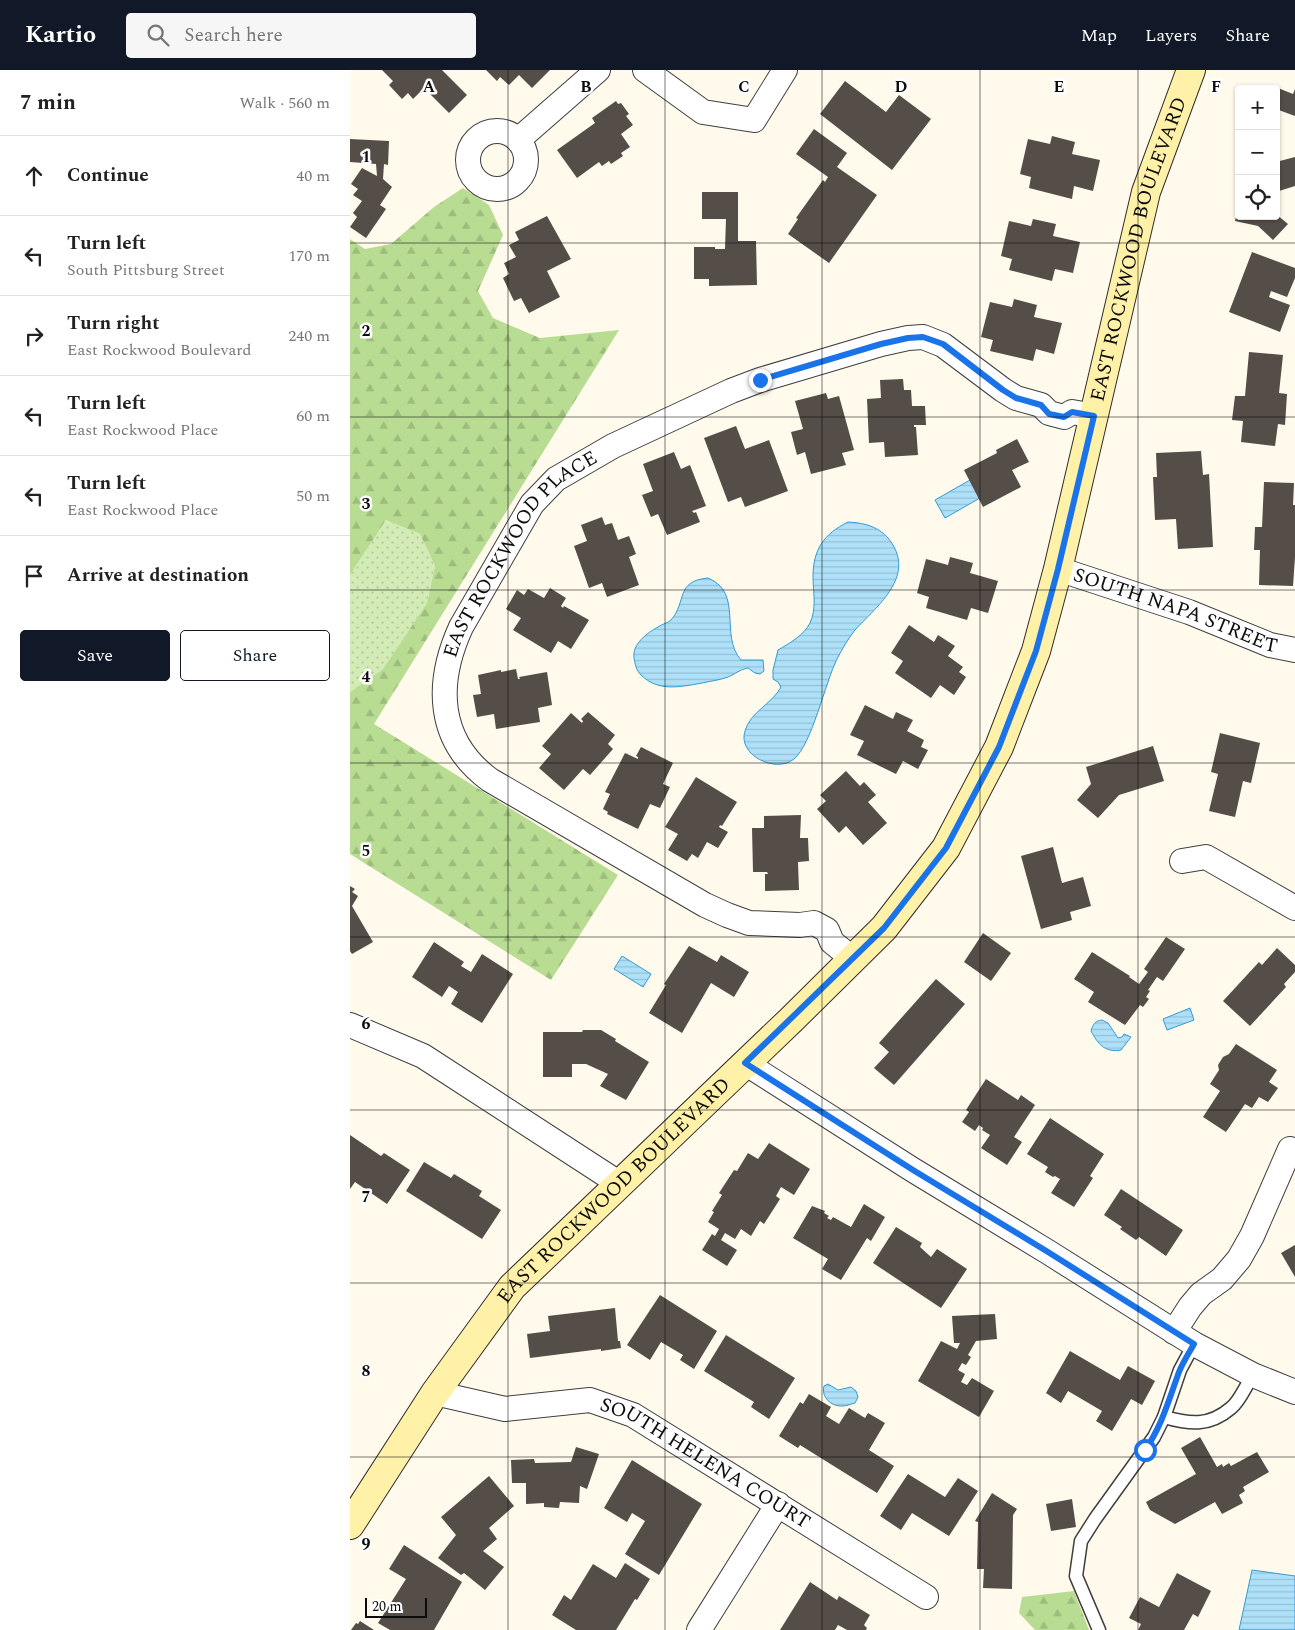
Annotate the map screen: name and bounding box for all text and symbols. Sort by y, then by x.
search box [126,13,476,58]
text: Kartio [25,17,96,53]
icon: search [144,21,172,49]
text: Search here [184,21,283,50]
text: Map [1081,22,1117,49]
text: Layers [1145,22,1197,49]
text: Share [1225,22,1270,49]
text: A [423,75,436,99]
text: B [580,75,592,99]
text: C [738,75,750,99]
text: D [895,75,908,99]
text: E [1054,75,1064,99]
text: F [1211,75,1221,99]
map controls [1235,85,1280,220]
button: + [1235,85,1280,130]
text: 7 min [20,87,76,119]
text: Walk · 560 m [239,91,330,115]
street label: EAST ROCKWOOD BOULEVARD [1083,93,1195,404]
button: − [1235,130,1280,175]
text: 1 [362,145,370,169]
text: Continue [67,161,149,190]
icon: ahead [20,162,48,190]
text: 40 m [296,164,330,188]
button: locate [1235,175,1280,220]
text: Turn left [67,229,146,258]
icon: left [20,242,48,270]
text: 170 m [288,244,330,268]
text: South Pittsburg Street [67,258,225,282]
text: Turn right [67,309,160,338]
text: 2 [362,319,371,343]
icon: right [20,322,48,350]
text: 240 m [288,324,330,348]
text: East Rockwood Boulevard [67,338,252,362]
route end [749,369,772,392]
text: Turn left [67,389,146,418]
icon: left [20,402,48,430]
text: 60 m [296,404,330,428]
text: East Rockwood Place [67,418,218,442]
street label: EAST ROCKWOOD PLACE [436,443,603,662]
text: Turn left [67,469,146,498]
icon: left [20,482,48,510]
text: 50 m [296,484,330,508]
text: 3 [362,492,371,516]
text: East Rockwood Place [67,498,218,522]
street label: SOUTH NAPA STREET [1070,560,1280,661]
text: Arrive at destination [67,561,249,590]
icon: arrive [20,562,48,590]
button: Save [20,630,170,681]
button: Share [180,630,330,681]
text: 4 [362,665,371,689]
text: 5 [362,839,370,863]
text: 6 [362,1012,371,1036]
street label: EAST ROCKWOOD BOULEVARD [490,1070,737,1310]
text: 7 [362,1185,371,1209]
text: 8 [362,1359,371,1383]
street label: SOUTH HELENA COURT [596,1390,816,1537]
route start [1134,1439,1157,1462]
text: 9 [362,1532,371,1556]
scale bar [365,1595,428,1618]
text: 20 m [372,1596,402,1617]

